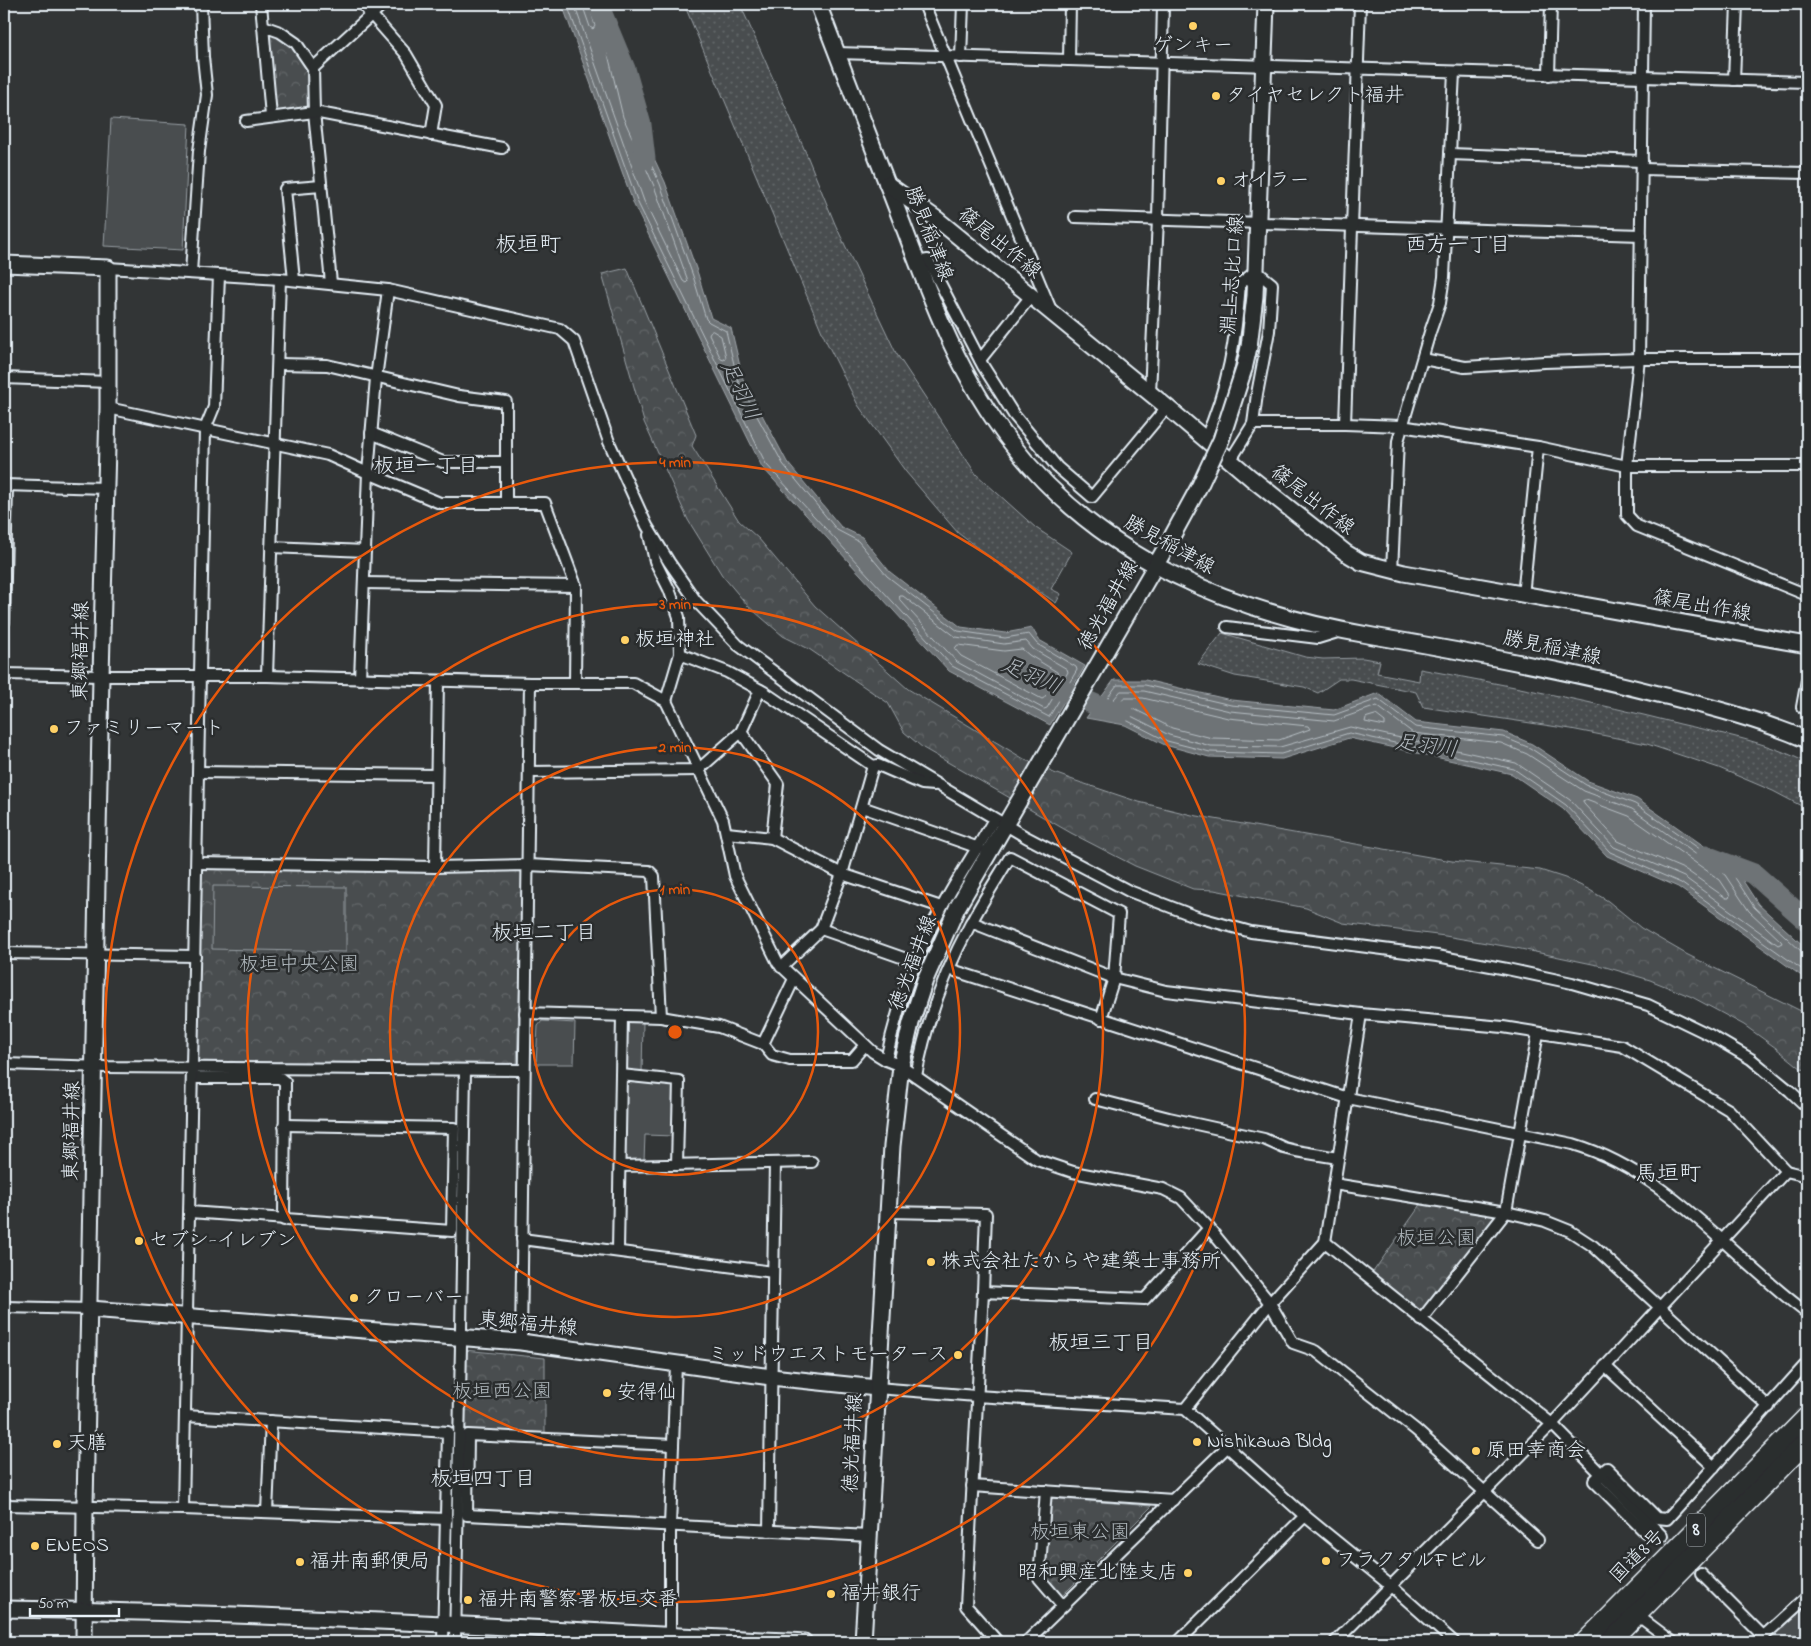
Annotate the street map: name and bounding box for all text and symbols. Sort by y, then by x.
marker: ゲンキー [1187,20,1199,32]
place label: ゲンキー [1153,32,1233,61]
place label: タイヤセレクト福井 [1226,82,1404,111]
marker: タイヤセレクト福井 [1210,90,1222,102]
place label: オイラー [1231,167,1309,196]
marker: オイラー [1215,175,1227,187]
street label: 勝見稲津線 [897,182,959,286]
street label: 篠尾出作線 [951,201,1047,287]
street label: 淵上志比口線 [1215,214,1253,336]
district label: 板垣町 [495,230,561,262]
district label: 西方一丁目 [1406,231,1511,261]
water label: 足羽川 [712,356,766,426]
district label: 板垣一丁目 [374,452,479,482]
text: 4 min [658,452,691,474]
street label: 篠尾出作線 [1264,459,1360,543]
street label: 勝見稲津線 [1118,509,1220,583]
street label: 徳光福井線 [1071,555,1147,657]
street label: 篠尾出作線 [1650,584,1754,630]
text: 3 min [658,594,691,616]
street label: 東郷福井線 [67,601,97,701]
street label: 勝見稲津線 [1500,624,1604,674]
place label: 板垣神社 [635,626,715,655]
marker: 板垣神社 [619,634,631,646]
water label: 足羽川 [996,651,1066,703]
place label: ファミリーマート [64,715,224,744]
marker: ファミリーマート [48,723,60,735]
water label: 足羽川 [1393,728,1459,766]
text: 2 min [658,737,692,759]
text: 1 min [660,879,691,901]
street label: 徳光福井線 [883,911,945,1015]
district label: 板垣二丁目 [492,919,597,949]
park label: 板垣中央公園 [239,951,359,980]
centre of rings [666,1023,684,1041]
street label: 東郷福井線 [58,1081,88,1181]
district label: 馬垣町 [1635,1159,1701,1191]
park label: 板垣公園 [1396,1225,1476,1254]
place label: セブン-イレブン [149,1227,297,1256]
marker: セブン-イレブン [133,1235,145,1247]
place label: 株式会社たからや建築士事務所 [941,1248,1221,1277]
marker: 株式会社たからや建築士事務所 [925,1256,937,1268]
place label: クローバー [364,1284,464,1313]
marker: クローバー [348,1292,360,1304]
street label: 東郷福井線 [477,1305,579,1345]
district label: 板垣三丁目 [1049,1329,1154,1359]
place label: ミッドウエストモータース [708,1341,948,1370]
marker: ミッドウエストモータース [952,1349,964,1361]
park label: 板垣西公園 [452,1378,552,1407]
place label: 安得仙 [617,1379,677,1408]
marker: 安得仙 [601,1387,613,1399]
street label: 徳光福井線 [837,1392,871,1494]
place label: Nishikawa Bldg [1207,1428,1332,1458]
place label: 天膳 [67,1430,107,1459]
marker: Nishikawa Bldg [1191,1436,1203,1448]
place label: 原田幸商会 [1486,1437,1586,1466]
marker: 天膳 [51,1438,63,1450]
marker: 原田幸商会 [1470,1445,1482,1457]
district label: 板垣四丁目 [431,1465,536,1495]
road number: 8 [1687,1514,1705,1546]
park label: 板垣東公園 [1030,1519,1130,1548]
street label: 国道8号 [1604,1523,1672,1591]
place label: ENEOS [45,1532,109,1561]
marker: ENEOS [29,1540,41,1552]
place label: フラクタルFビル [1336,1547,1487,1576]
place label: 福井南郵便局 [310,1548,430,1577]
marker: フラクタルFビル [1320,1555,1332,1567]
marker: 福井南郵便局 [294,1556,306,1568]
place label: 昭和興産北陸支店 [1018,1559,1178,1588]
marker: 昭和興産北陸支店 [1182,1567,1194,1579]
place label: 福井銀行 [841,1580,921,1609]
scale bar [30,1586,119,1618]
place label: 福井南警察署板垣交番 [478,1586,678,1615]
marker: 福井銀行 [825,1588,837,1600]
text: 50 m [38,1593,69,1615]
marker: 福井南警察署板垣交番 [462,1594,474,1606]

